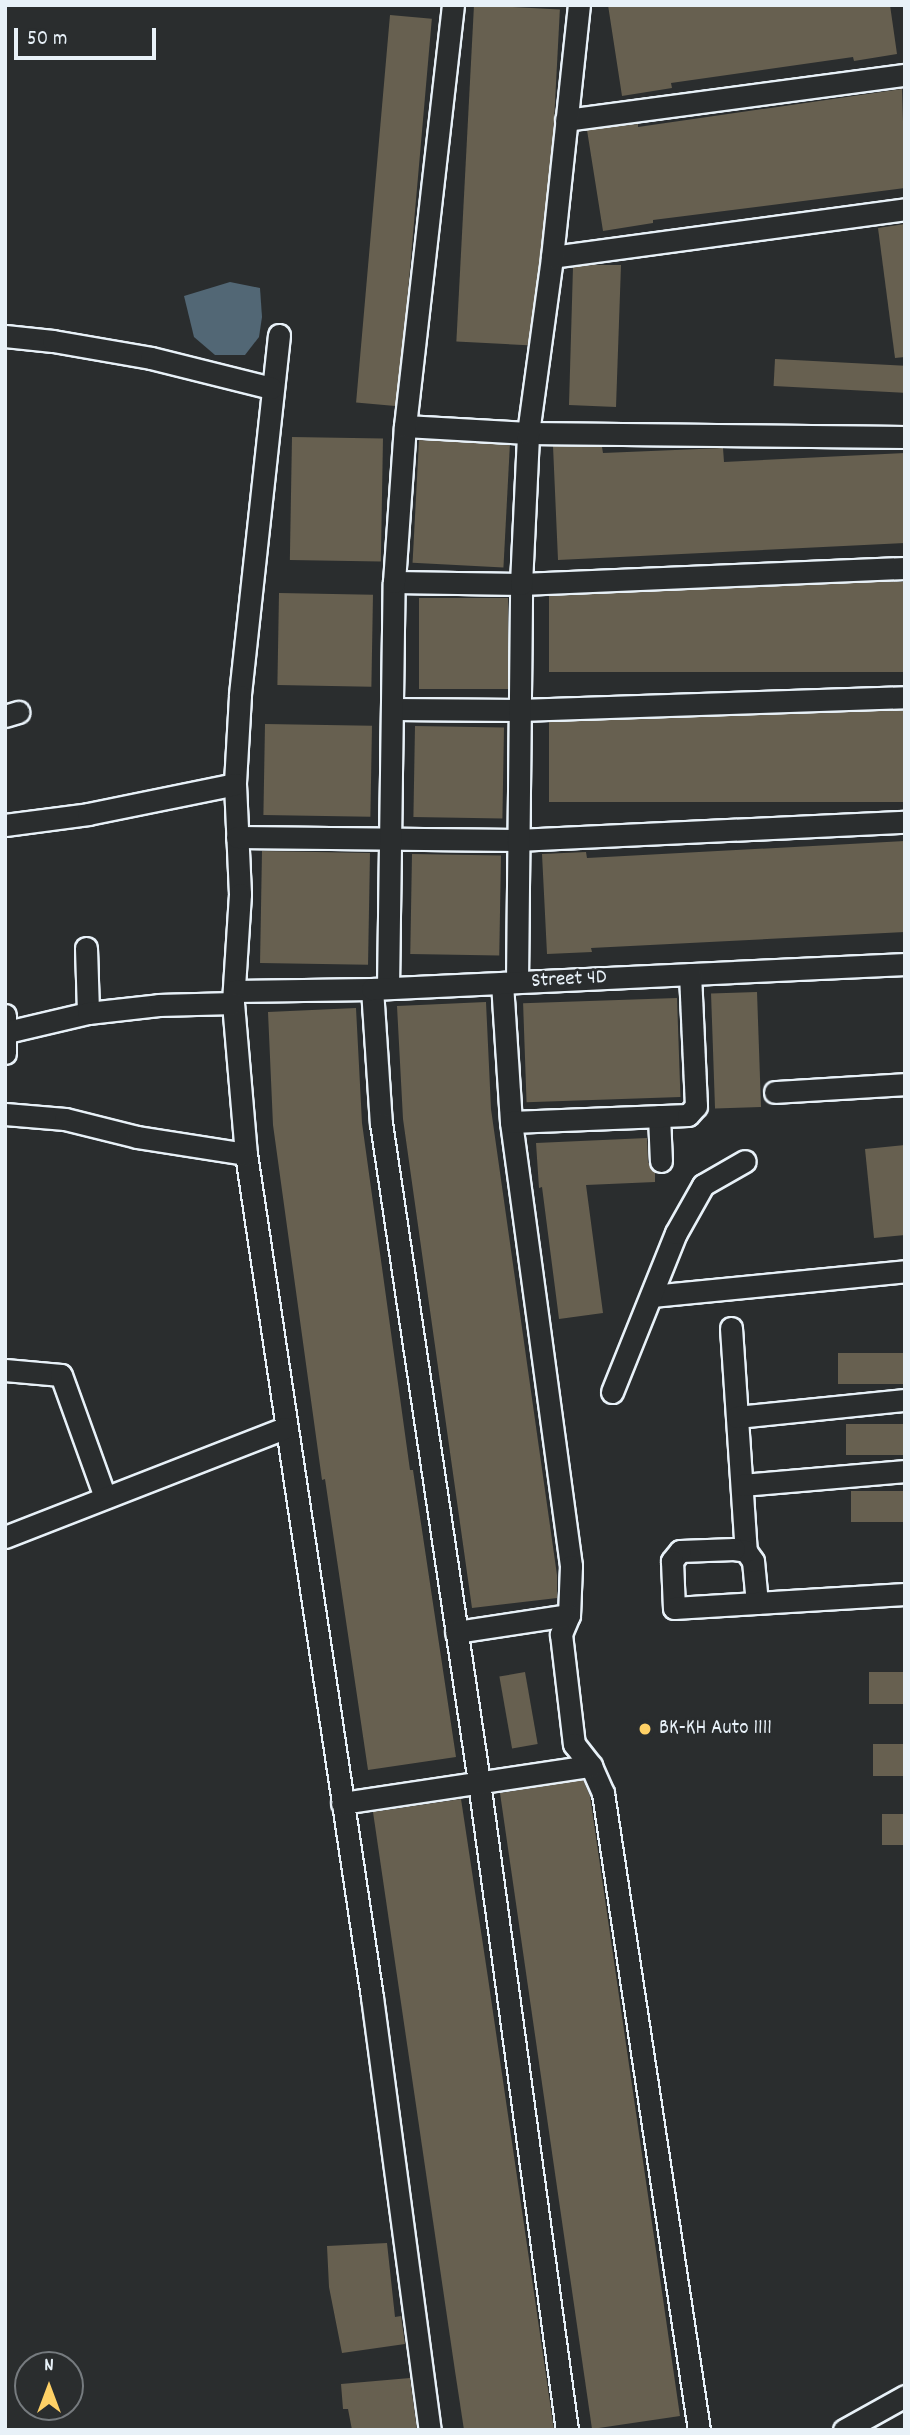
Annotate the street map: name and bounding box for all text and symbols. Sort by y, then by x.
scale bar [18,14,159,58]
text: 50 m [27,25,67,55]
street label: Street 4D [531,965,607,995]
place label: BK-KH Auto 1111 [659,1716,772,1742]
marker: BK-KH Auto 1111 [637,1721,653,1737]
north arrow [14,2351,84,2421]
text: N [44,2353,54,2380]

